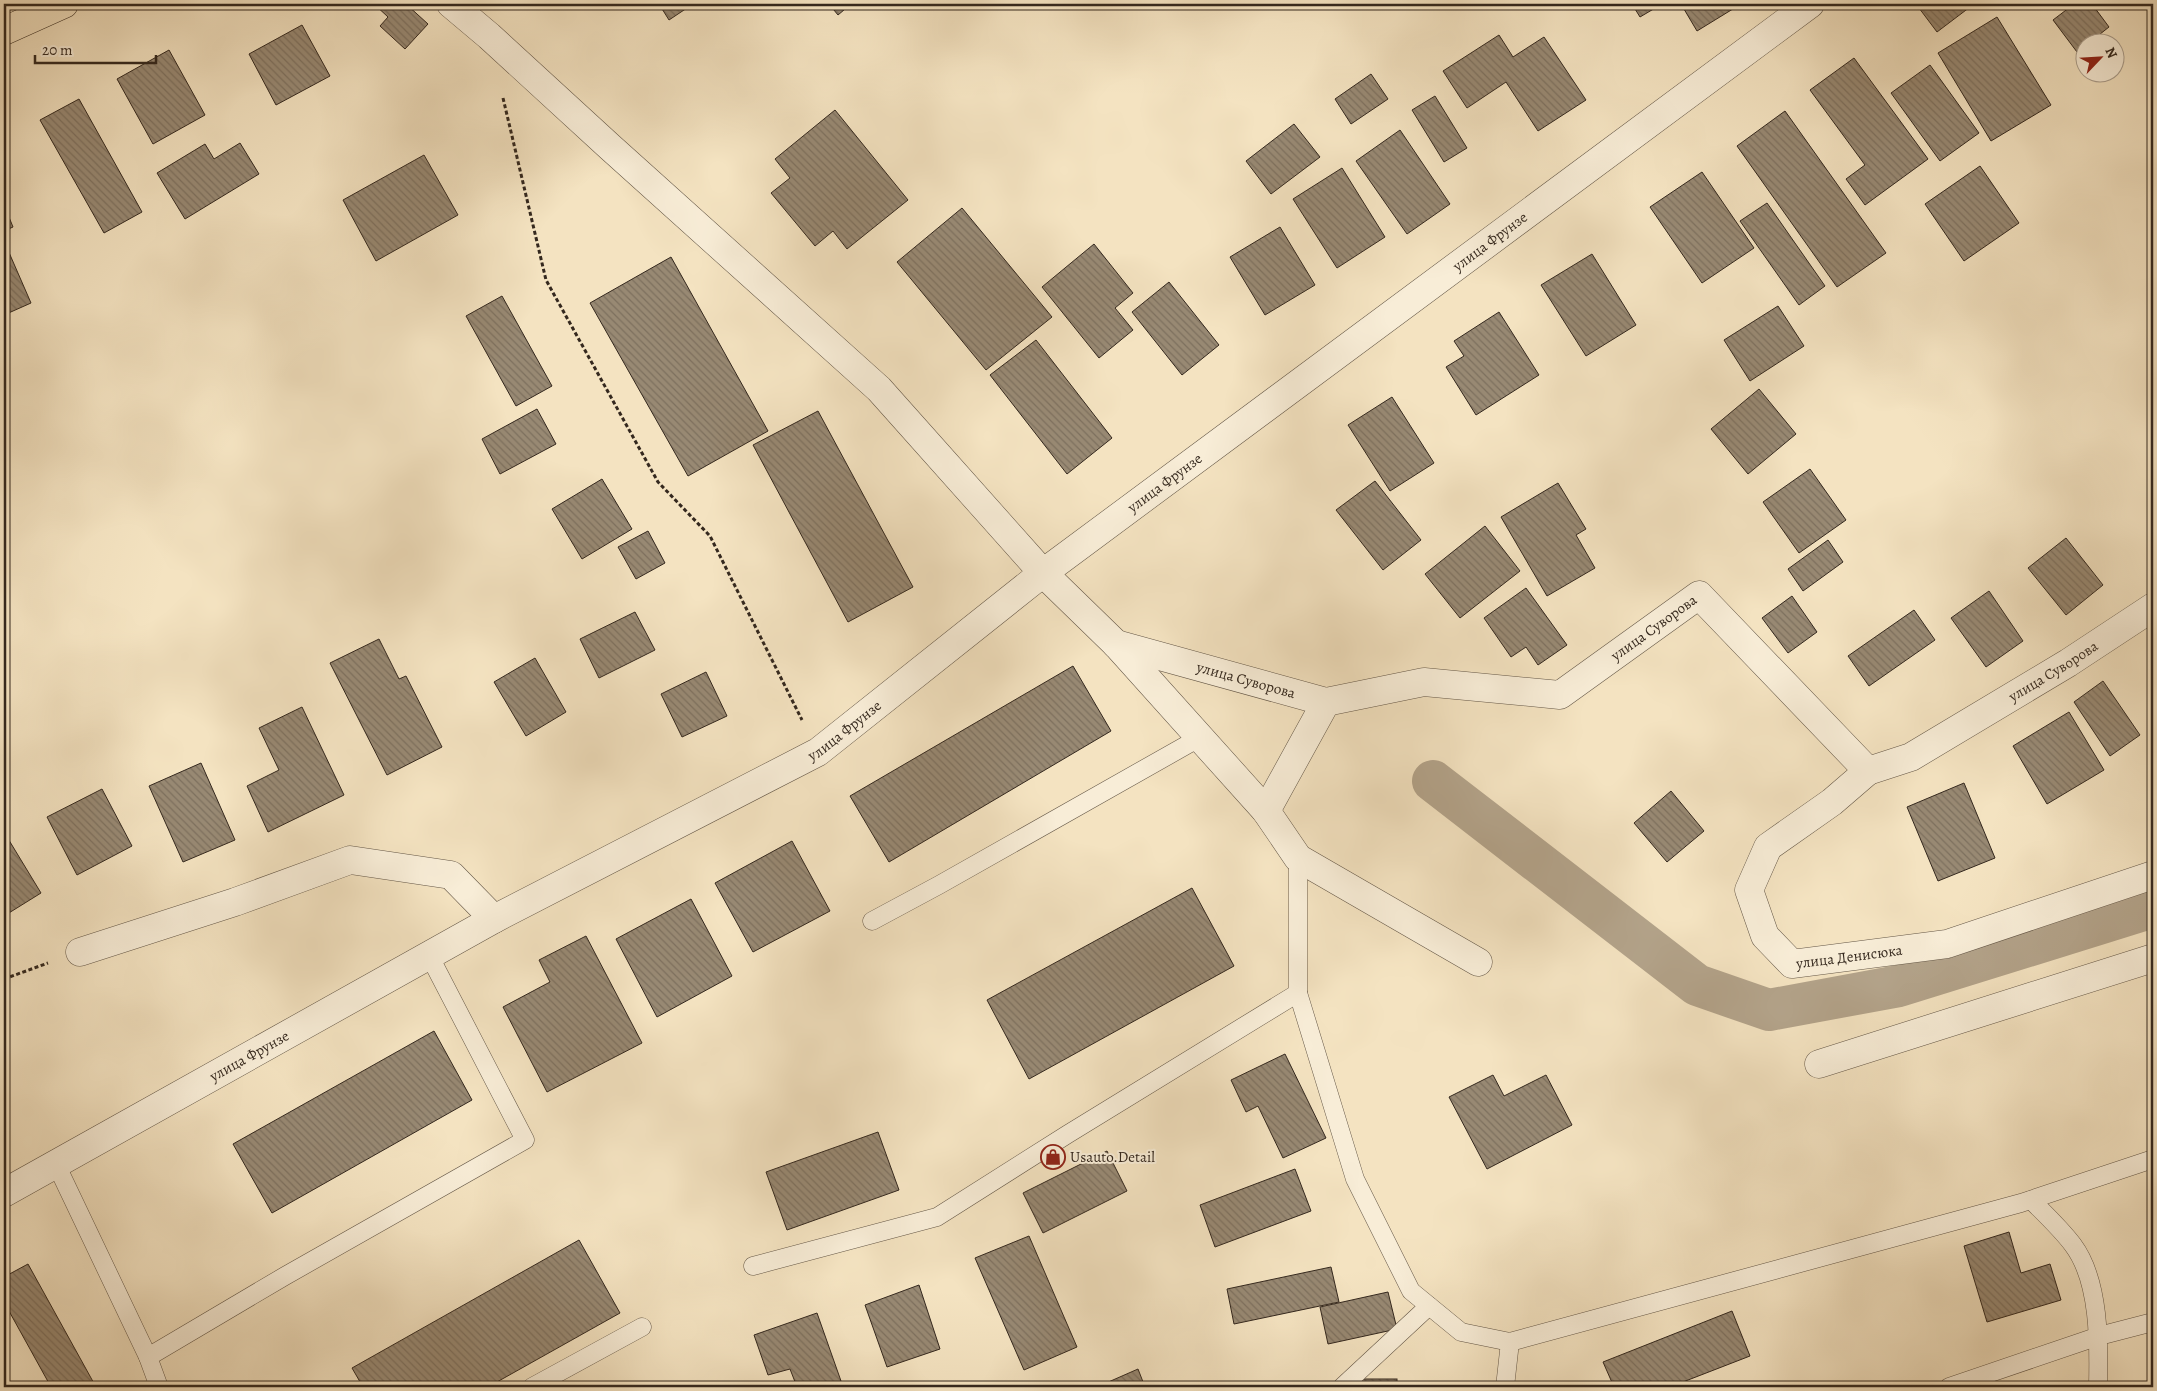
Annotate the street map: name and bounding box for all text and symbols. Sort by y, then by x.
scale bar [35,32,156,64]
north arrow [2074,32,2124,82]
text: 20 m [42,40,73,60]
text: N [2101,44,2122,61]
street label: улица Фрунзе [1448,207,1532,276]
street label: улица Фрунзе [1122,448,1206,518]
street label: улица Суворова [1606,590,1701,666]
street label: улица Суворова [2004,636,2102,707]
street label: улица Суворова [1194,657,1298,703]
street label: улица Фрунзе [804,695,886,766]
street label: улица Денисюка [1794,940,1904,974]
street label: улица Фрунзе [205,1025,293,1087]
shop icon: Usauto.Detail [1040,1144,1066,1170]
place label: Usauto.Detail [1070,1147,1155,1167]

